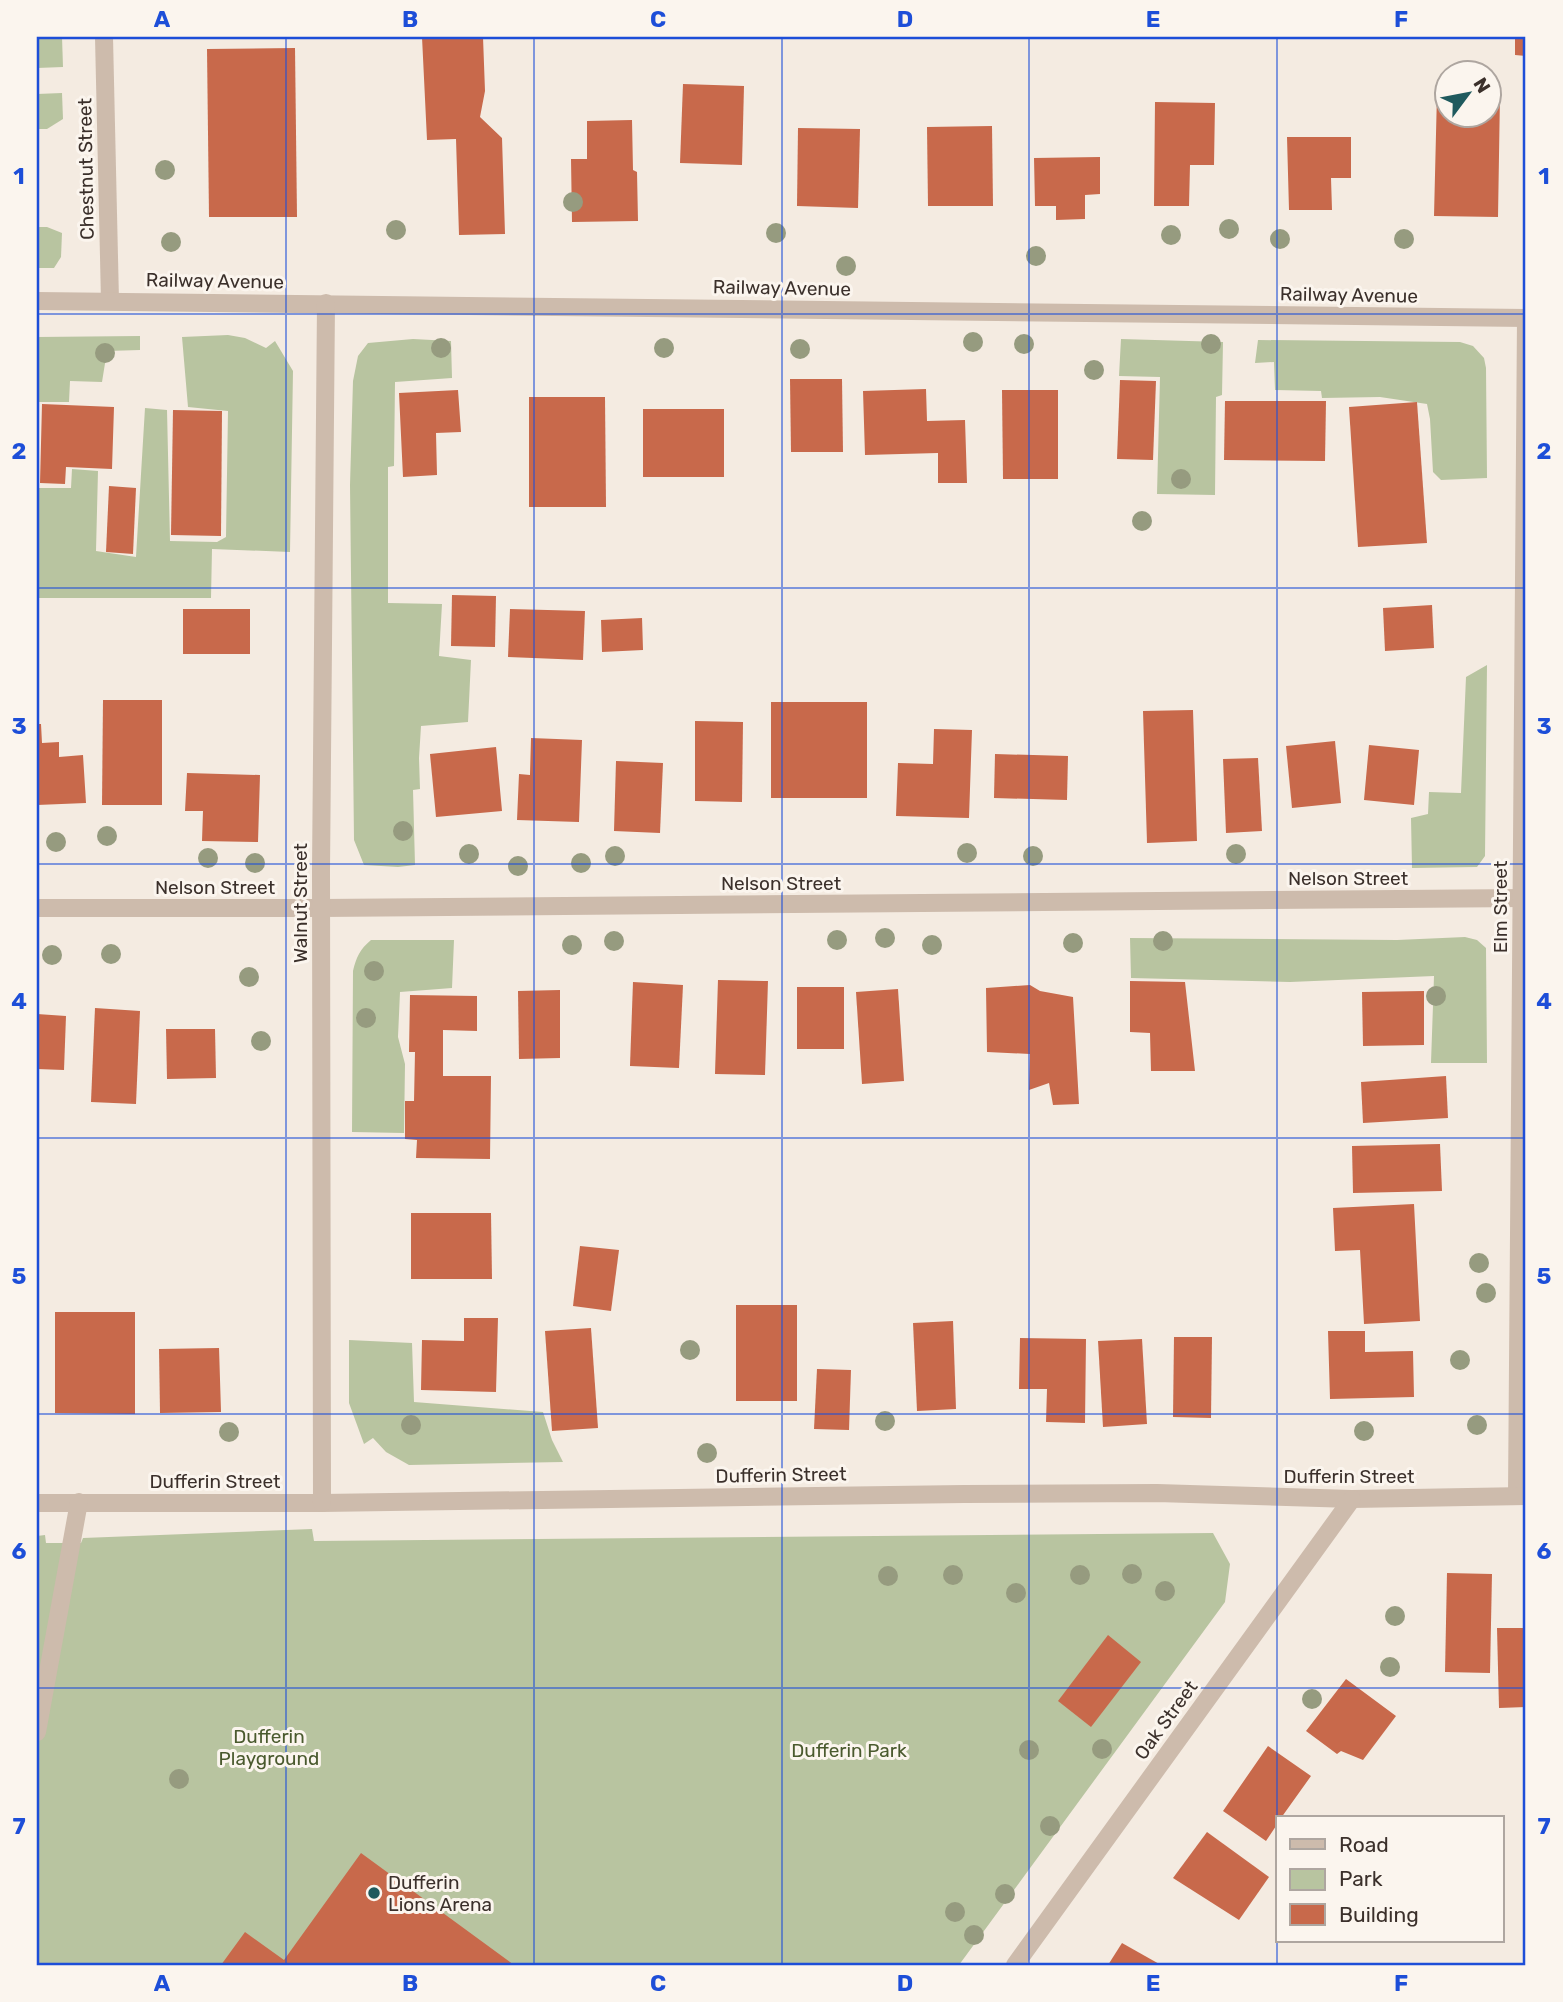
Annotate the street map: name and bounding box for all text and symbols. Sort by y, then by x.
text: A [154,5,171,33]
text: B [402,5,418,33]
text: C [650,5,666,33]
text: D [897,5,913,33]
text: E [1146,5,1160,33]
text: F [1394,5,1408,33]
north arrow [1434,60,1504,130]
text: N [1469,73,1495,97]
street label: Chestnut Street [73,97,99,240]
text: 1 [13,162,25,190]
text: 1 [1538,162,1550,190]
street label: Railway Avenue [146,268,284,294]
street label: Railway Avenue [713,275,851,301]
street label: Railway Avenue [1280,282,1418,308]
text: 2 [12,437,26,465]
text: 2 [1537,437,1551,465]
text: 3 [11,712,27,740]
text: 3 [1536,712,1552,740]
street label: Walnut Street [289,842,312,963]
street label: Elm Street [1489,860,1512,953]
street label: Nelson Street [1288,867,1409,890]
street label: Nelson Street [721,872,842,895]
street label: Nelson Street [155,876,276,899]
text: 4 [11,987,27,1015]
text: 4 [1536,987,1552,1015]
text: 5 [12,1262,27,1290]
text: 5 [1537,1262,1552,1290]
street label: Dufferin Street [715,1462,847,1488]
street label: Dufferin Street [1283,1465,1415,1488]
street label: Dufferin Street [149,1470,281,1493]
text: 6 [12,1537,27,1565]
text: 6 [1537,1537,1552,1565]
street label: Oak Street [1129,1675,1203,1764]
park label: Dufferin Playground [219,1725,319,1770]
park label: Dufferin Park [791,1739,907,1762]
text: 7 [12,1812,26,1840]
text: 7 [1537,1812,1551,1840]
legend [1276,1816,1504,1942]
text: Road [1339,1832,1389,1857]
text: Park [1339,1866,1383,1891]
place label: Dufferin Lions Arena [388,1871,492,1916]
marker: Dufferin Lions Arena [366,1885,382,1901]
text: Building [1339,1902,1419,1927]
text: A [154,1969,171,1997]
text: B [402,1969,418,1997]
text: C [650,1969,666,1997]
text: D [897,1969,913,1997]
text: E [1146,1969,1160,1997]
text: F [1394,1969,1408,1997]

